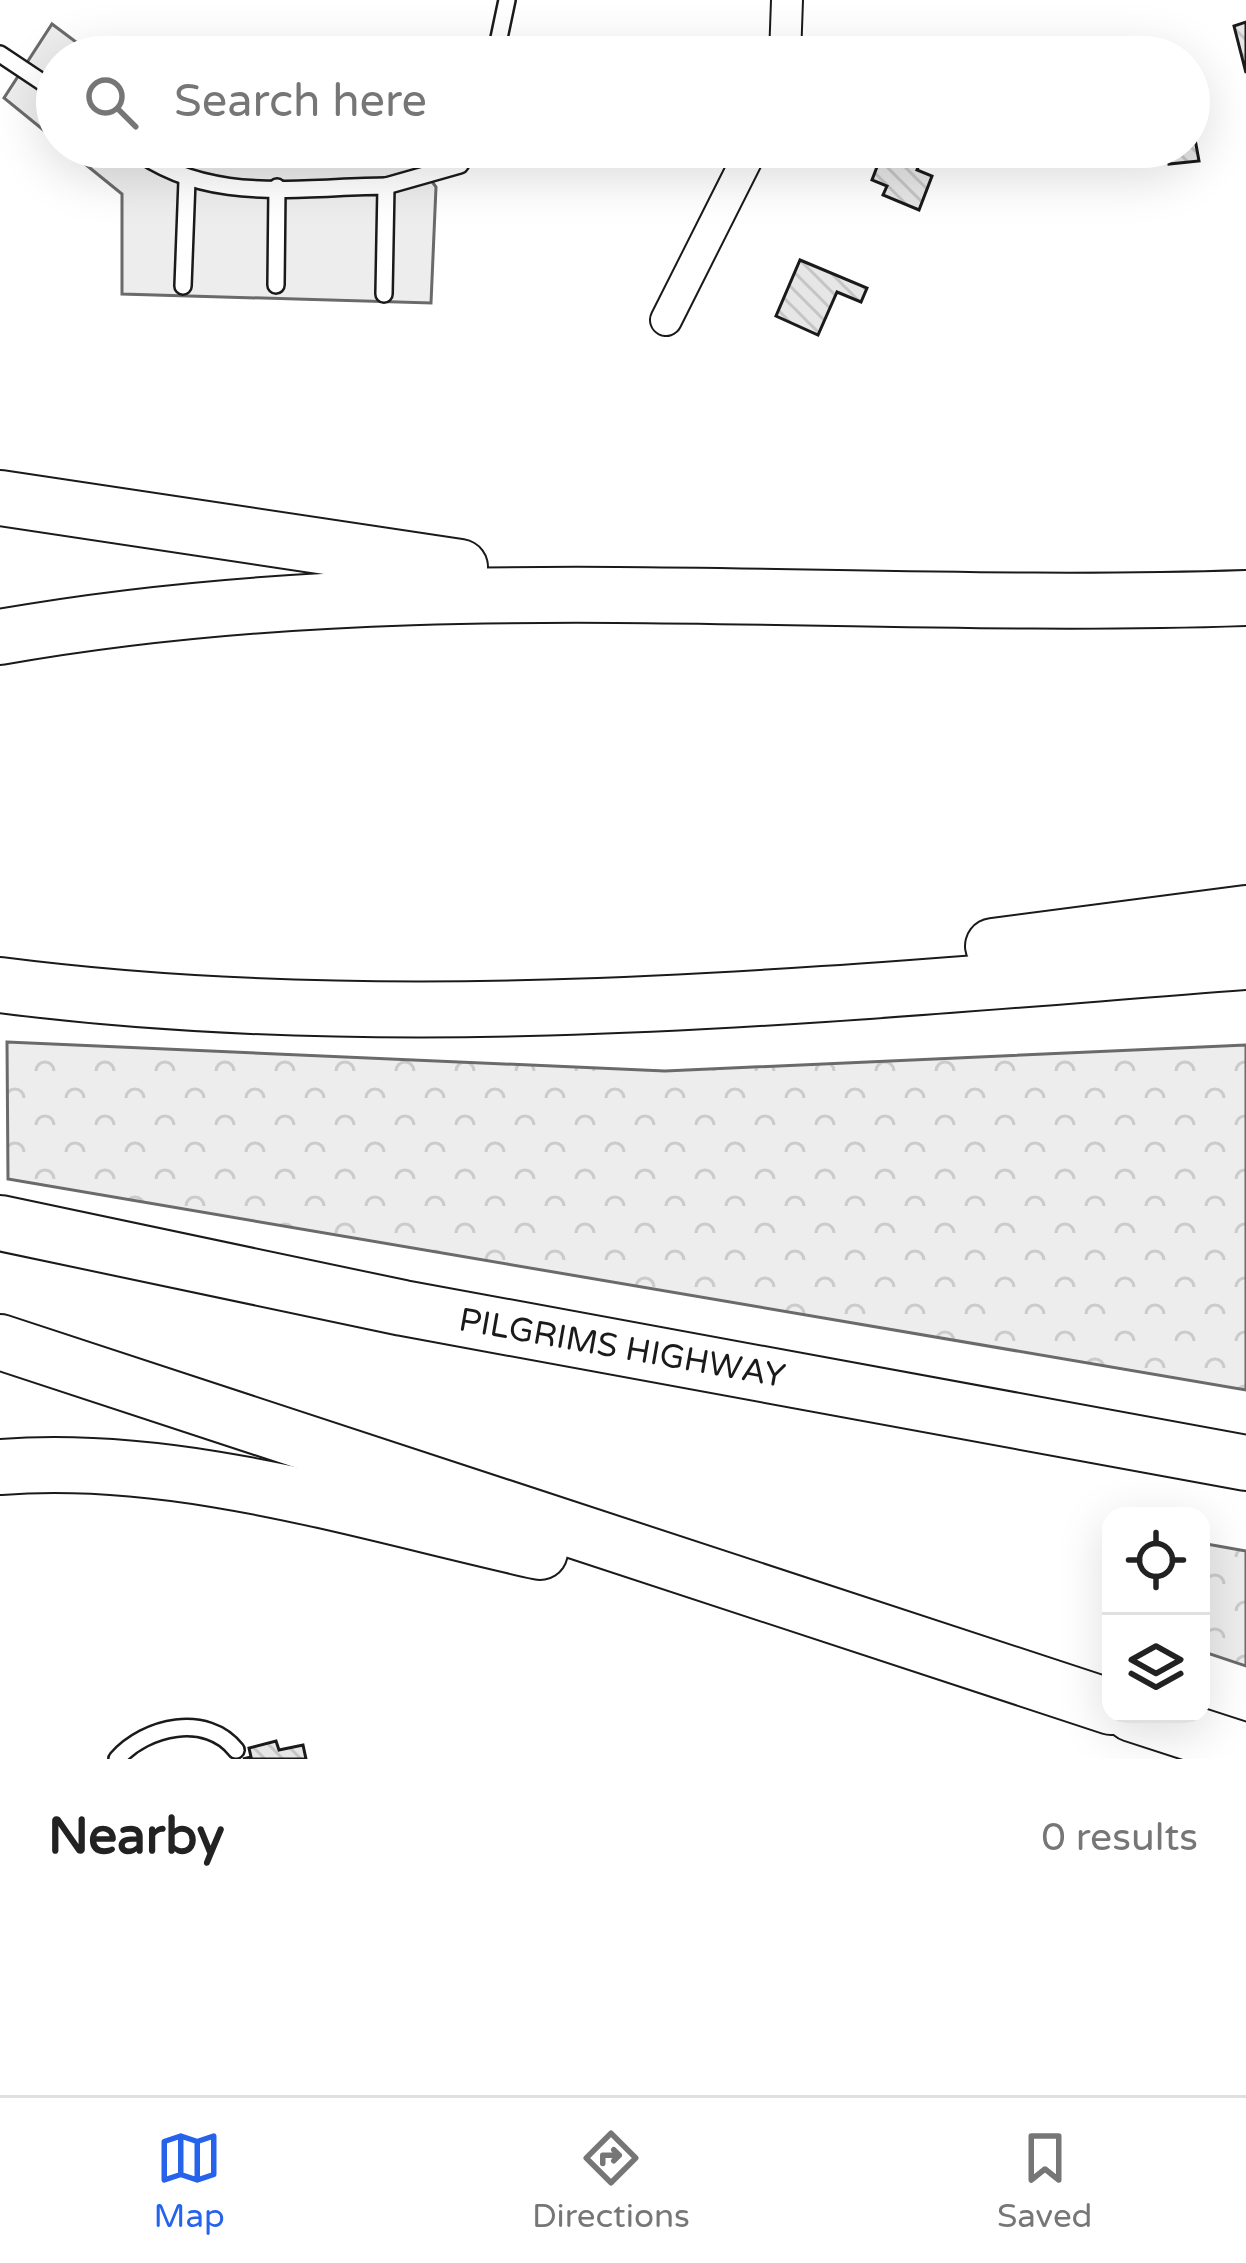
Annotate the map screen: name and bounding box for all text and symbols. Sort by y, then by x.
search box [36,36,1210,168]
icon: search [78,69,144,135]
text: Search here [174,75,427,129]
street label: PILGRIMS HIGHWAY [456,1300,788,1396]
map controls [1102,1507,1210,1723]
button: locate [1102,1507,1210,1615]
button: layers [1102,1615,1210,1723]
text: Nearby [48,1806,225,1868]
text: 0 results [1041,1814,1198,1861]
tab: Map [154,2125,225,2236]
tab: Directions [532,2125,690,2236]
tab: Saved [997,2125,1092,2236]

